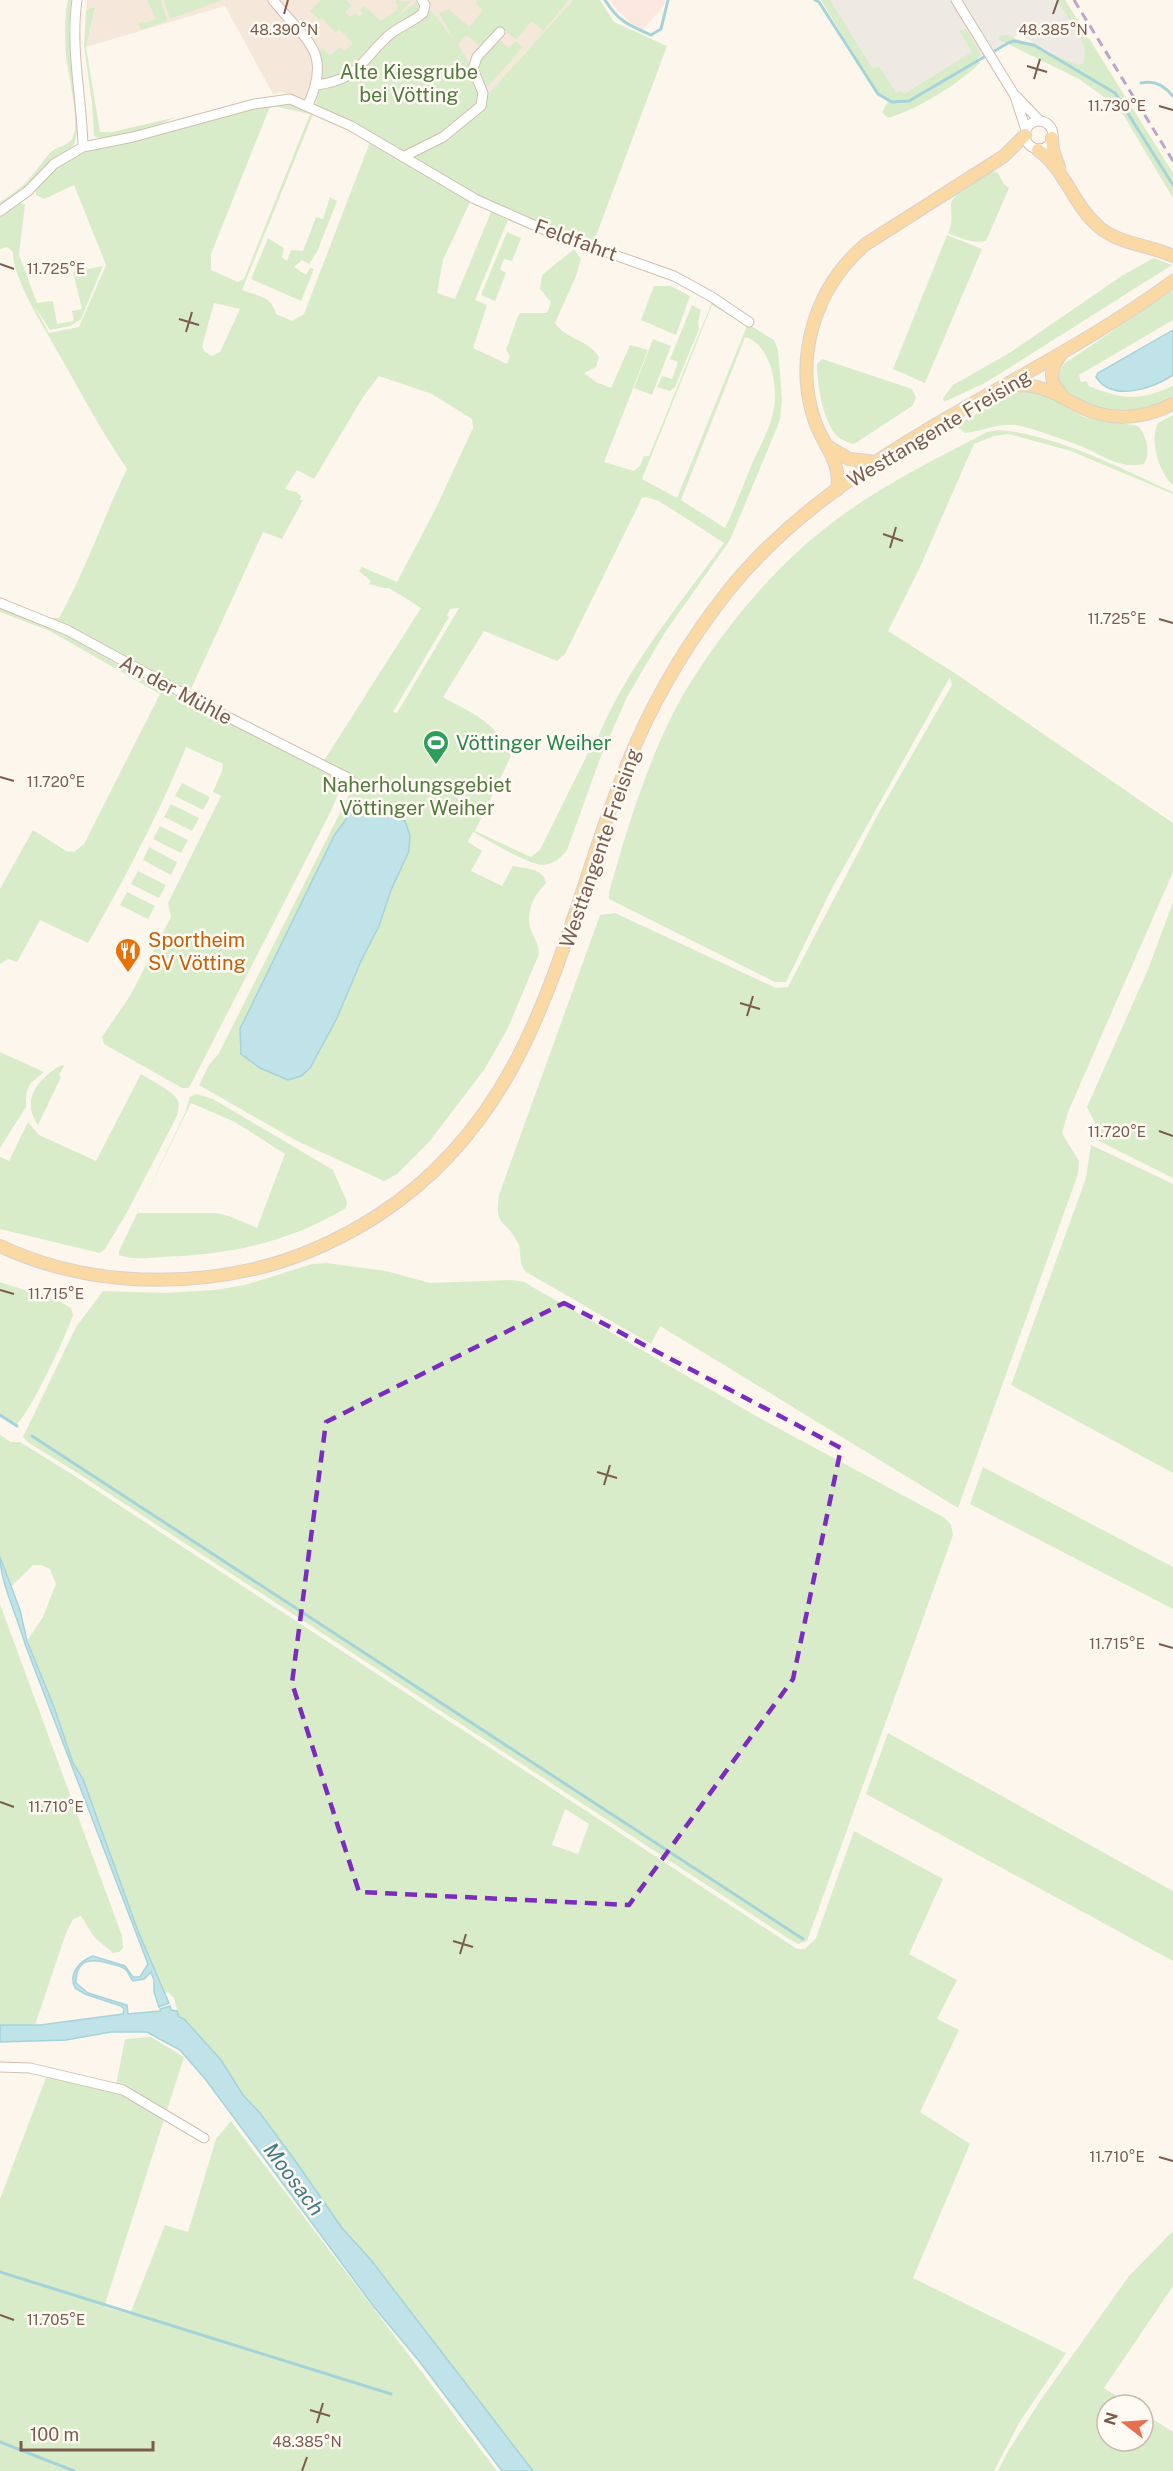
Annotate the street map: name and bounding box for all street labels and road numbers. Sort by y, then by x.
street label: Feldfahrt [531,214,621,266]
street label: Westtangente Freising [843,364,1035,492]
street label: An der Mühle [116,650,236,730]
street label: Westtangente Freising [555,745,645,951]

